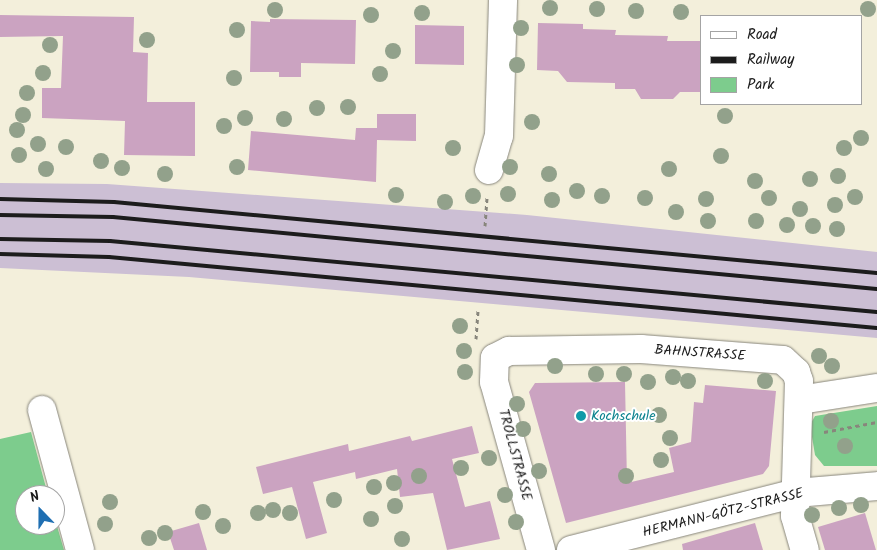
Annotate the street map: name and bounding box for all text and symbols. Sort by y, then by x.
legend [700,15,862,105]
text: Road [747,23,777,47]
text: Railway [747,48,794,72]
text: Park [747,73,774,97]
street label: BAHNSTRASSE [654,341,746,365]
street label: TROLLSTRASSE [495,407,535,503]
place label: Kochschule [591,408,656,424]
marker: Kochschule [575,410,587,422]
north arrow [15,485,65,535]
text: N [27,485,43,509]
street label: HERMANN-GÖTZ-STRASSE [641,485,805,541]

